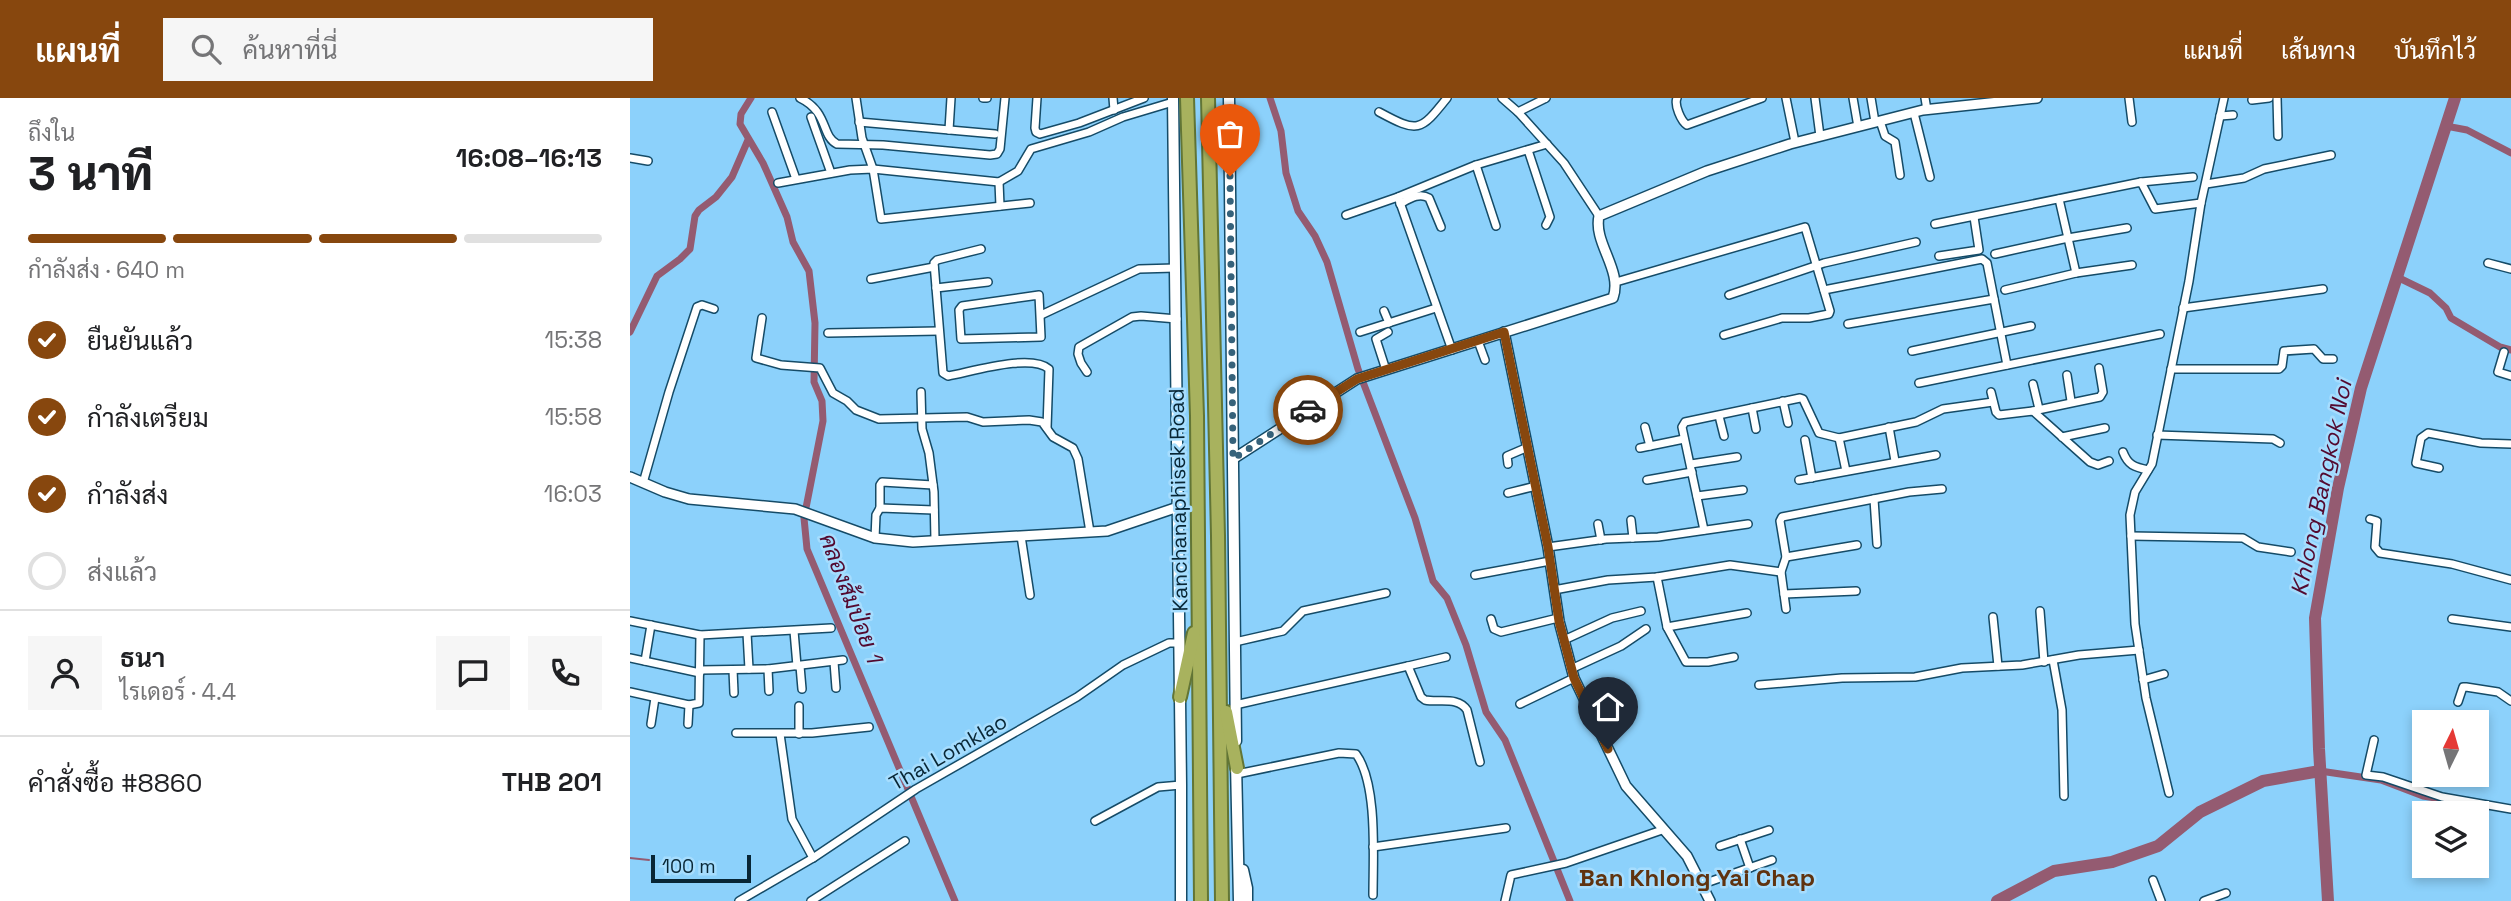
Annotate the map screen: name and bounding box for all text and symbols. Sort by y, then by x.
search box [163,18,653,81]
text: แผนที่ [35,30,121,72]
icon: search [187,30,225,68]
text: ค้นหาที่นี่ [243,33,338,67]
text: แผนที่ [2183,35,2243,66]
text: เส้นทาง [2281,35,2356,66]
text: บันทึกไว้ [2394,35,2476,66]
pin [1200,104,1260,176]
icon: bag [1211,115,1249,153]
text: ถึงใน [28,118,75,148]
text: 16:08–16:13 [456,141,602,175]
text: 3 นาที [28,145,153,203]
text: กำลังส่ง · 640 m [28,255,185,285]
icon: check [28,321,66,359]
text: ยืนยันแล้ว [87,324,193,358]
text: 15:38 [545,325,602,355]
courier [1273,375,1343,445]
water label: Khlong Bangkok Noi [2284,375,2359,598]
street label: Kanchanaphisek Road [1163,388,1193,612]
icon: car [1289,391,1327,429]
icon: check [28,398,66,436]
text: กำลังเตรียม [87,401,209,435]
text: 15:58 [545,402,602,432]
icon: check [28,475,66,513]
text: กำลังส่ง [87,478,168,512]
text: 16:03 [544,479,602,509]
water label: คลองส้มป่อย 1 [813,529,890,669]
text: ส่งแล้ว [87,555,157,589]
button: person [28,636,102,710]
button: chat [436,636,510,710]
button: phone [528,636,602,710]
text: ธนา [120,641,165,675]
text: ไรเดอร์ · 4.4 [120,677,236,707]
pin [1578,677,1638,749]
icon: home [1589,688,1627,726]
street label: Thai Lomklao [884,707,1012,797]
north arrow [2412,710,2488,788]
map controls [2412,710,2489,878]
text: THB 201 [502,765,602,799]
text: คำสั่งซื้อ #8860 [28,766,202,800]
button: layers [2412,801,2489,878]
scale bar [651,852,751,884]
text: 100 m [662,854,716,879]
district label: Ban Khlong Yai Chap [1579,862,1815,893]

